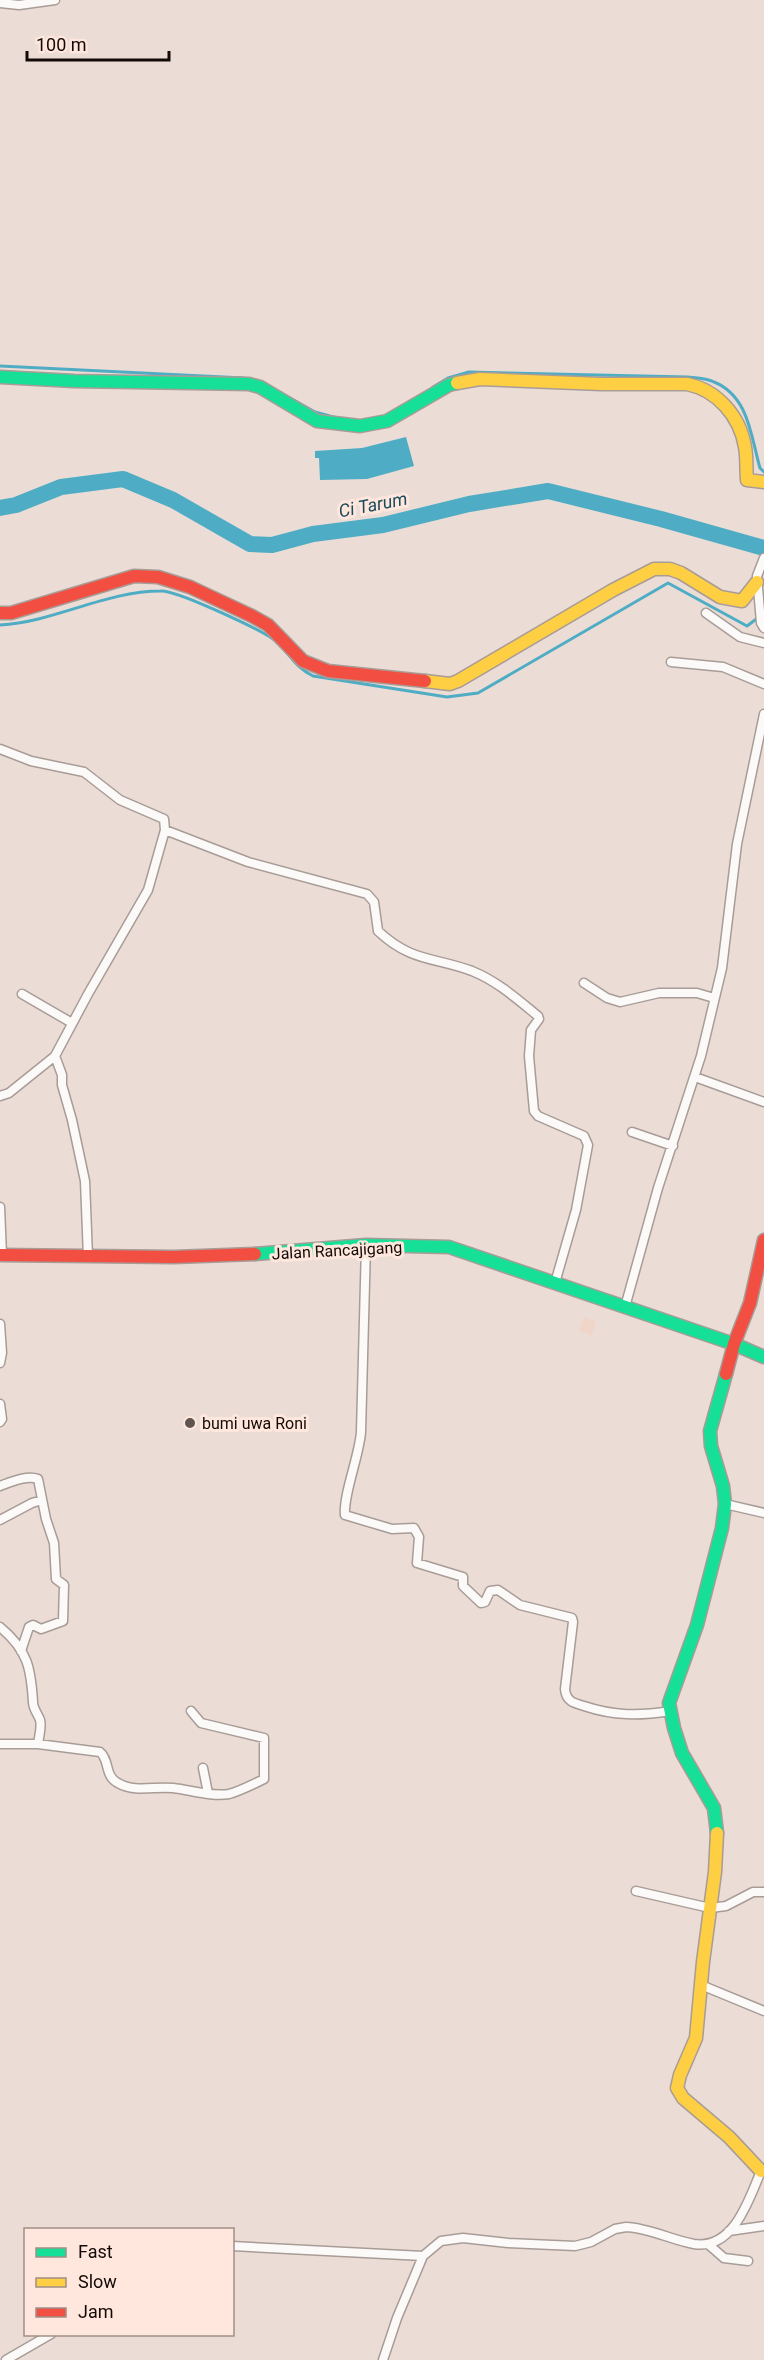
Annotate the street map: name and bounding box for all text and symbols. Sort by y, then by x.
scale bar [27,24,170,62]
text: 100 m [36,34,87,55]
water label: Ci Tarum [337,488,409,521]
street label: Jalan Rancajigang [271,1238,403,1263]
place label: bumi uwa Roni [202,1414,307,1433]
marker: bumi uwa Roni [183,1416,197,1430]
legend [24,2228,234,2336]
text: Fast [78,2241,113,2262]
text: Slow [78,2271,117,2292]
text: Jam [78,2301,114,2322]

